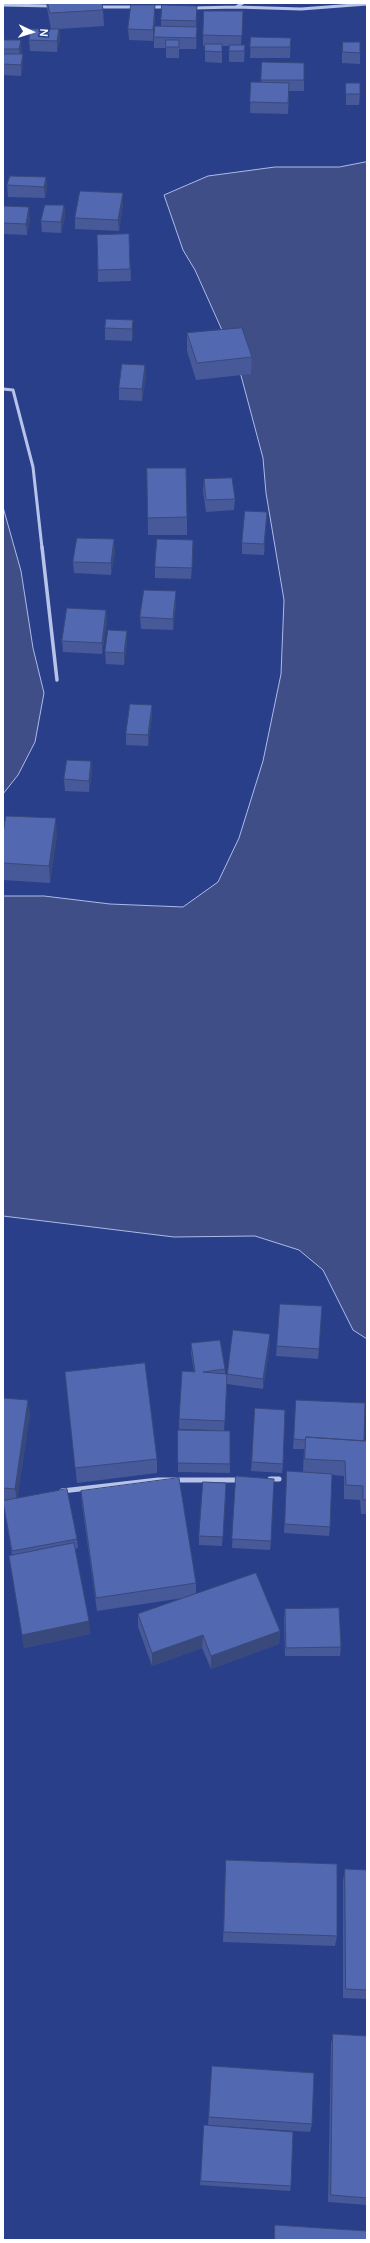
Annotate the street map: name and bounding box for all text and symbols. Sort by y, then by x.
north arrow [12,12,52,52]
text: N [37,28,52,37]

